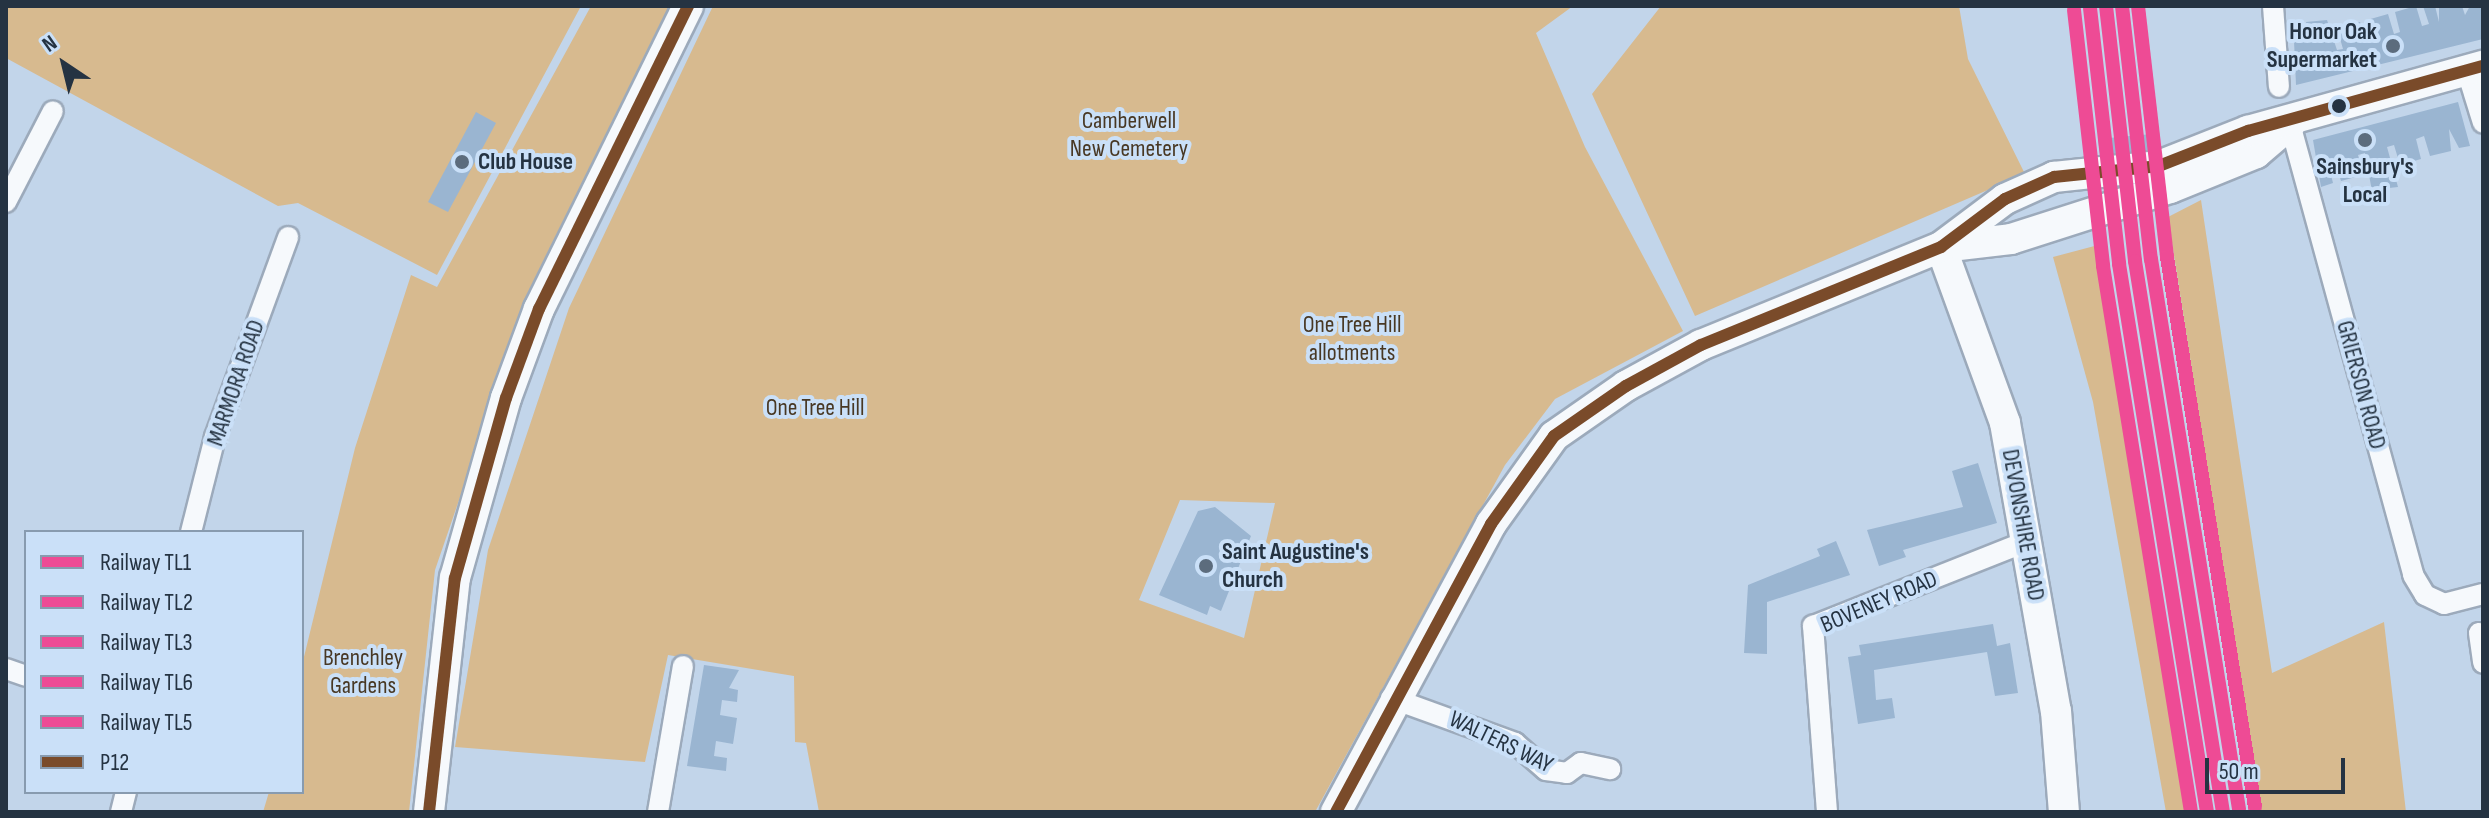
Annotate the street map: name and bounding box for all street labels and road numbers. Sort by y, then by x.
street label: MARMORA ROAD [201,316,271,450]
street label: GRIERSON ROAD [2330,318,2392,452]
street label: DEVONSHIRE ROAD [1996,447,2050,603]
street label: BOVENEY ROAD [1816,565,1942,639]
street label: WALTERS WAY [1444,705,1558,779]

